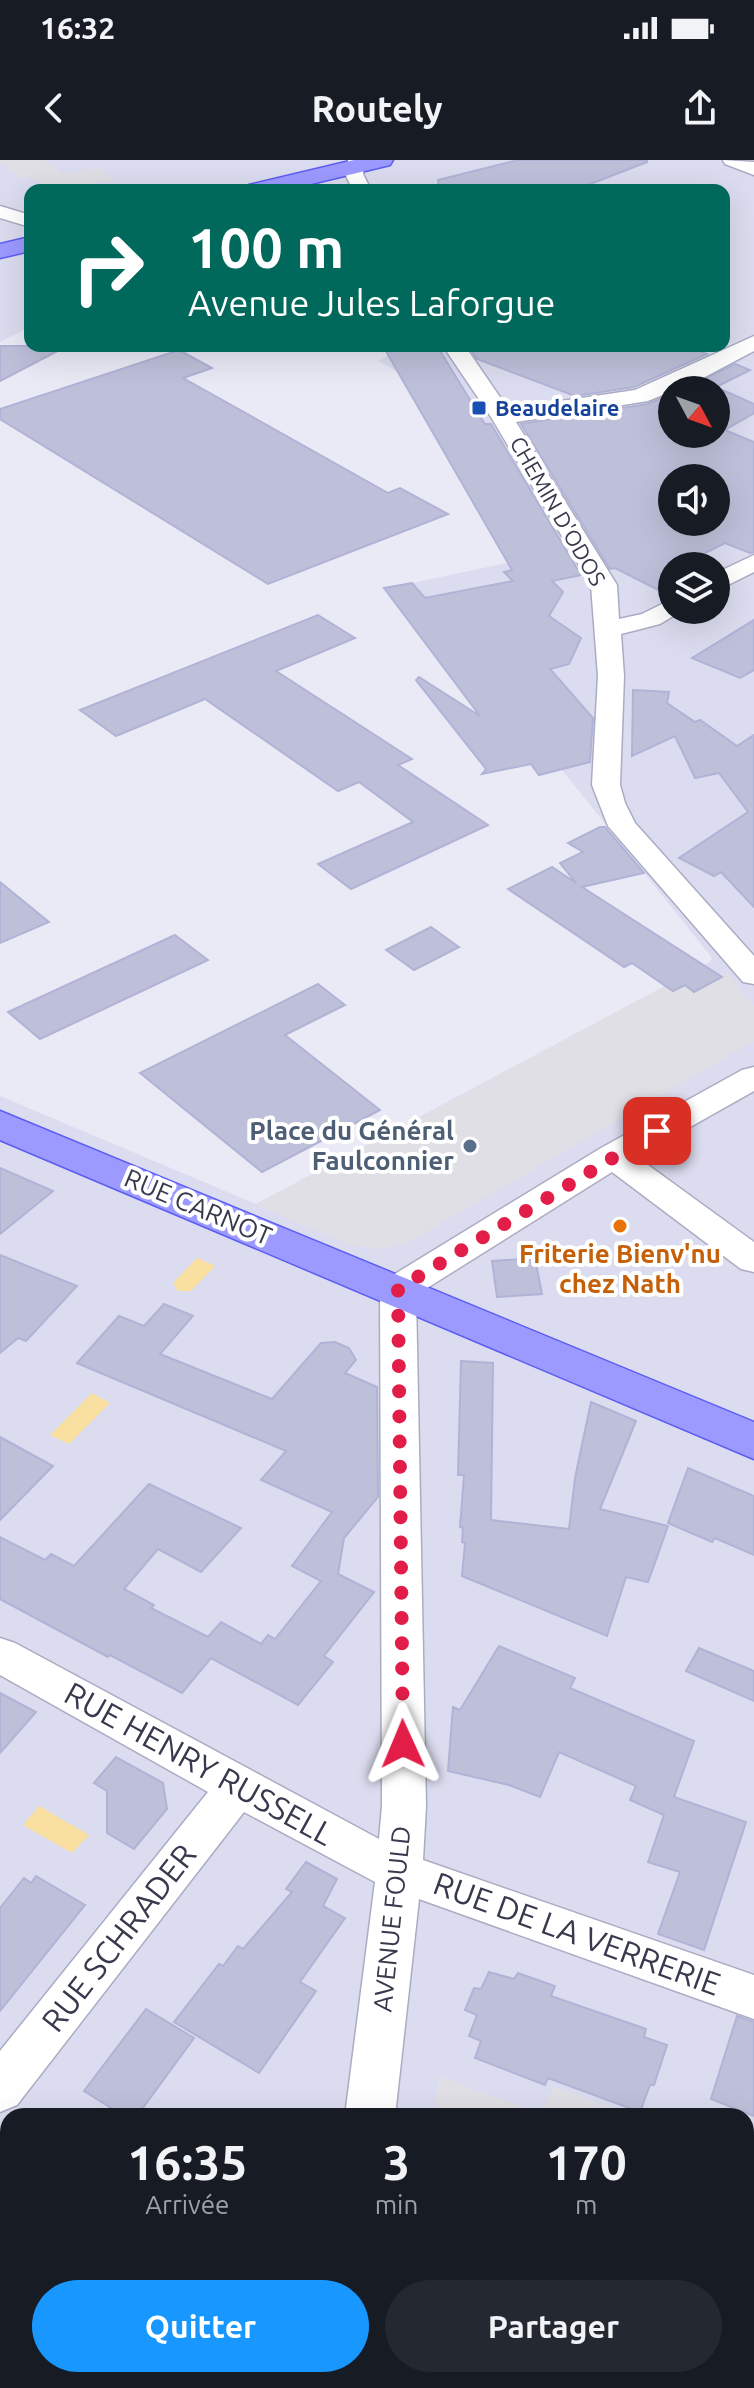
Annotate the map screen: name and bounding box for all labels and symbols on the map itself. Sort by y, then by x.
north arrow [658,376,730,448]
place label: Beaudelaire [495,395,619,420]
marker: Beaudelaire [470,399,488,417]
street label: CHEMIN D'ODOS [506,432,611,590]
pin [623,1097,691,1165]
place label: Place du Général Faulconnier [249,1116,454,1175]
marker: Place du Général Faulconnier [461,1137,479,1155]
street label: RUE CARNOT [120,1163,276,1251]
marker: Friterie Bienv'nu chez Nath [611,1217,629,1235]
place label: Friterie Bienv'nu chez Nath [519,1239,721,1298]
street label: RUE HENRY RUSSELL [59,1674,340,1852]
position arrow [361,1702,445,1786]
street label: AVENUE FOULD [367,1825,416,2013]
street label: RUE SCHRADER [34,1836,203,2038]
street label: RUE DE LA VERRERIE [429,1864,726,2002]

